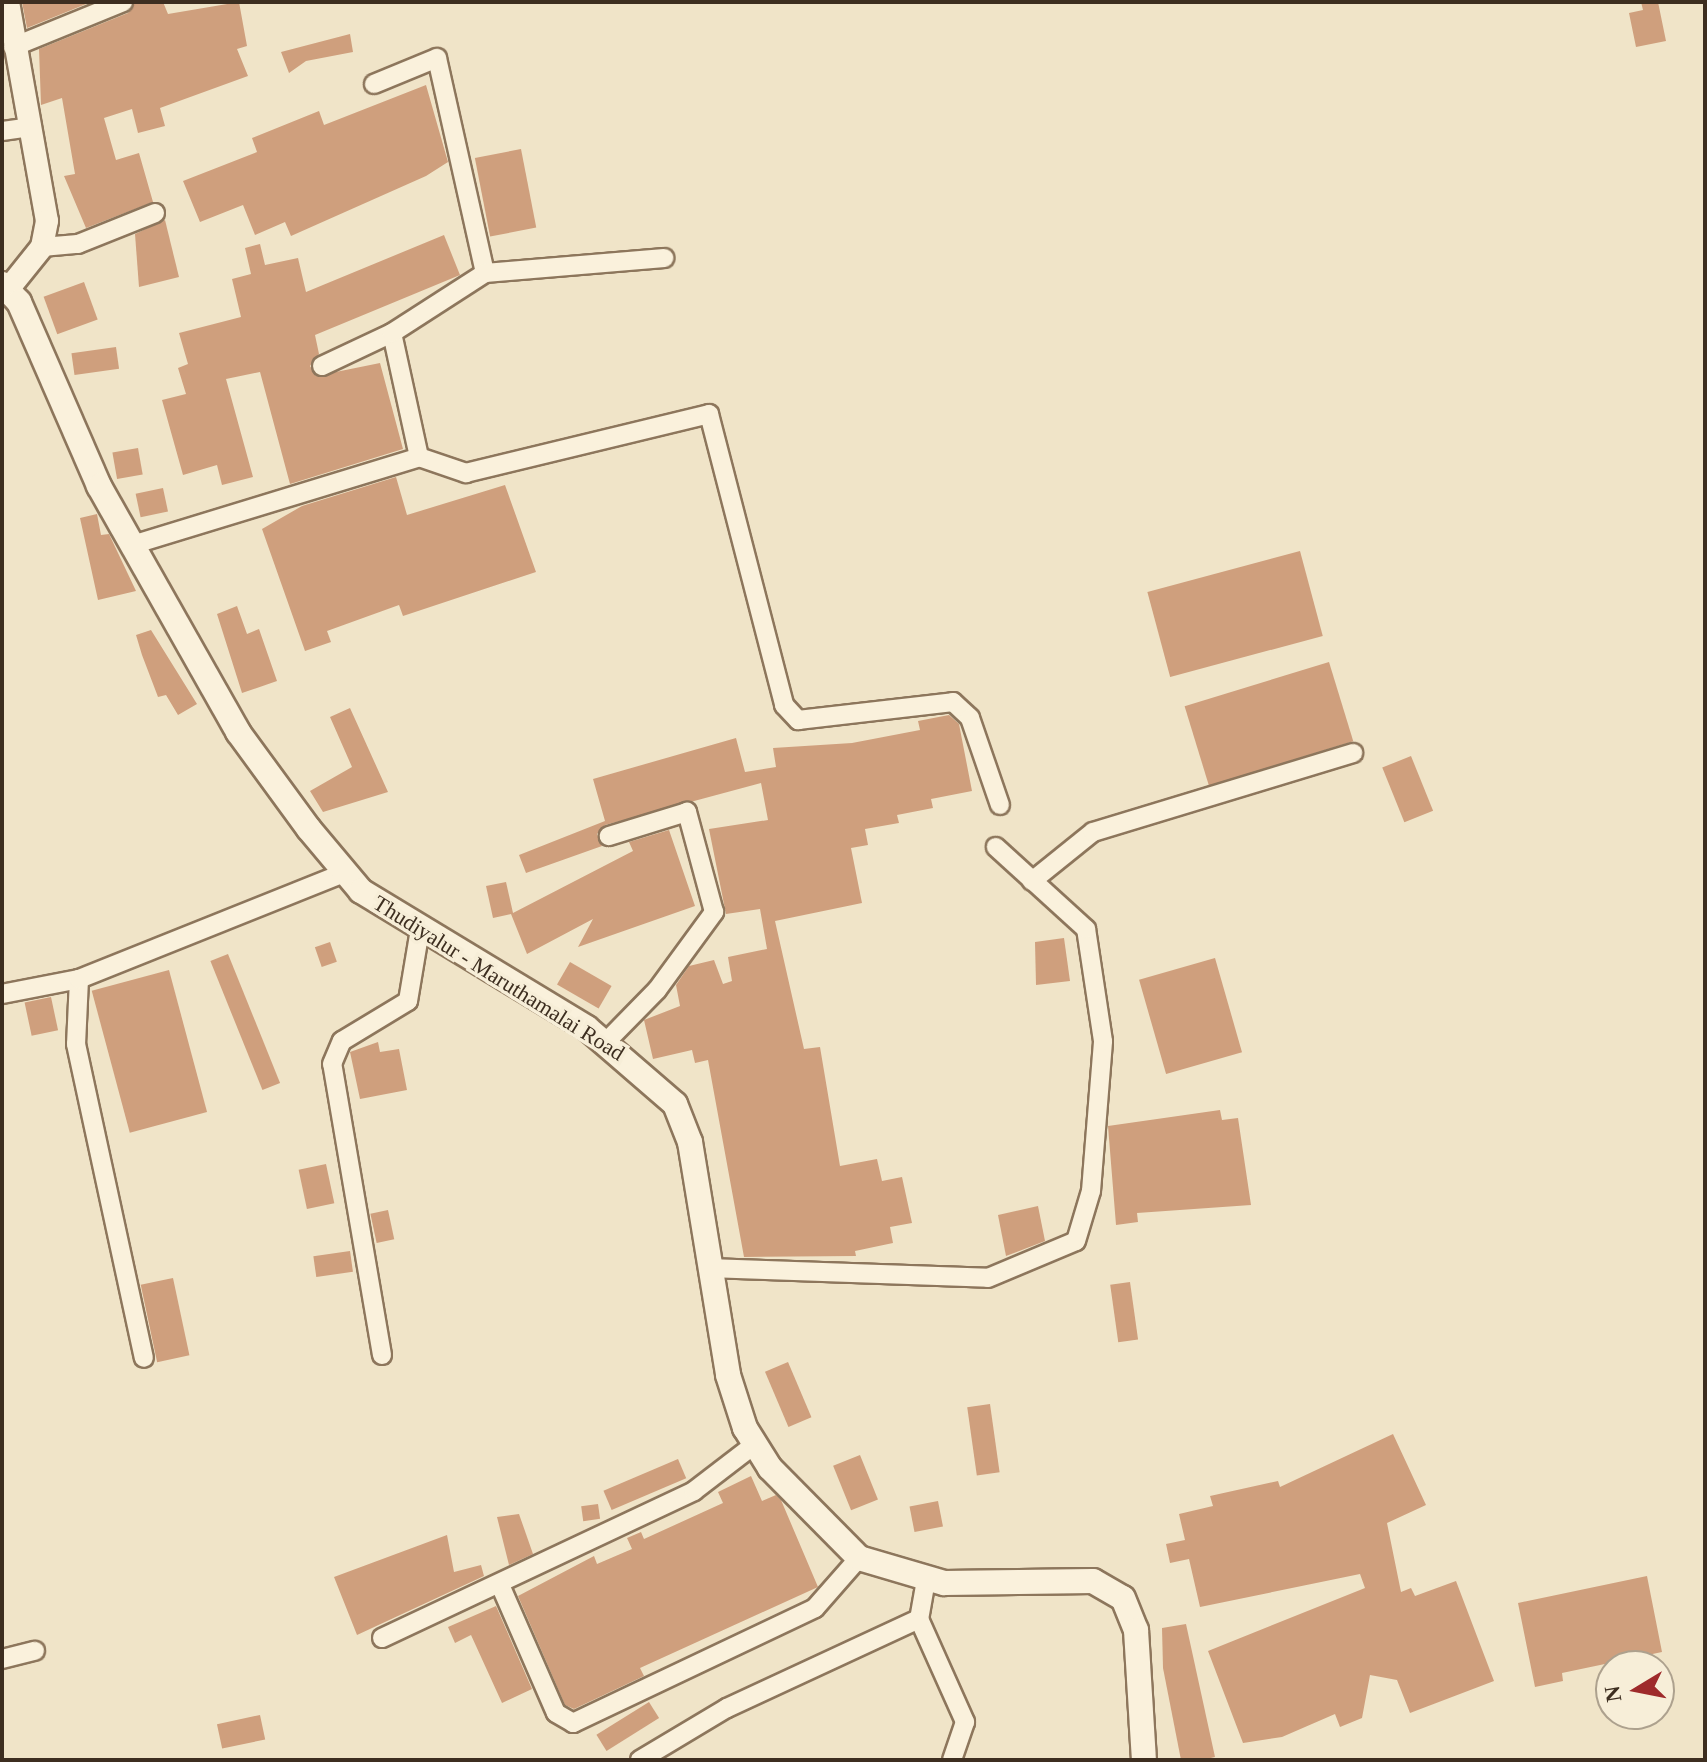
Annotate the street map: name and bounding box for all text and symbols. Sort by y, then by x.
street label: Thudiyalur - Maruthamalai Road [368,890,630,1066]
north arrow [1595,1650,1675,1730]
text: N [1599,1684,1627,1704]

